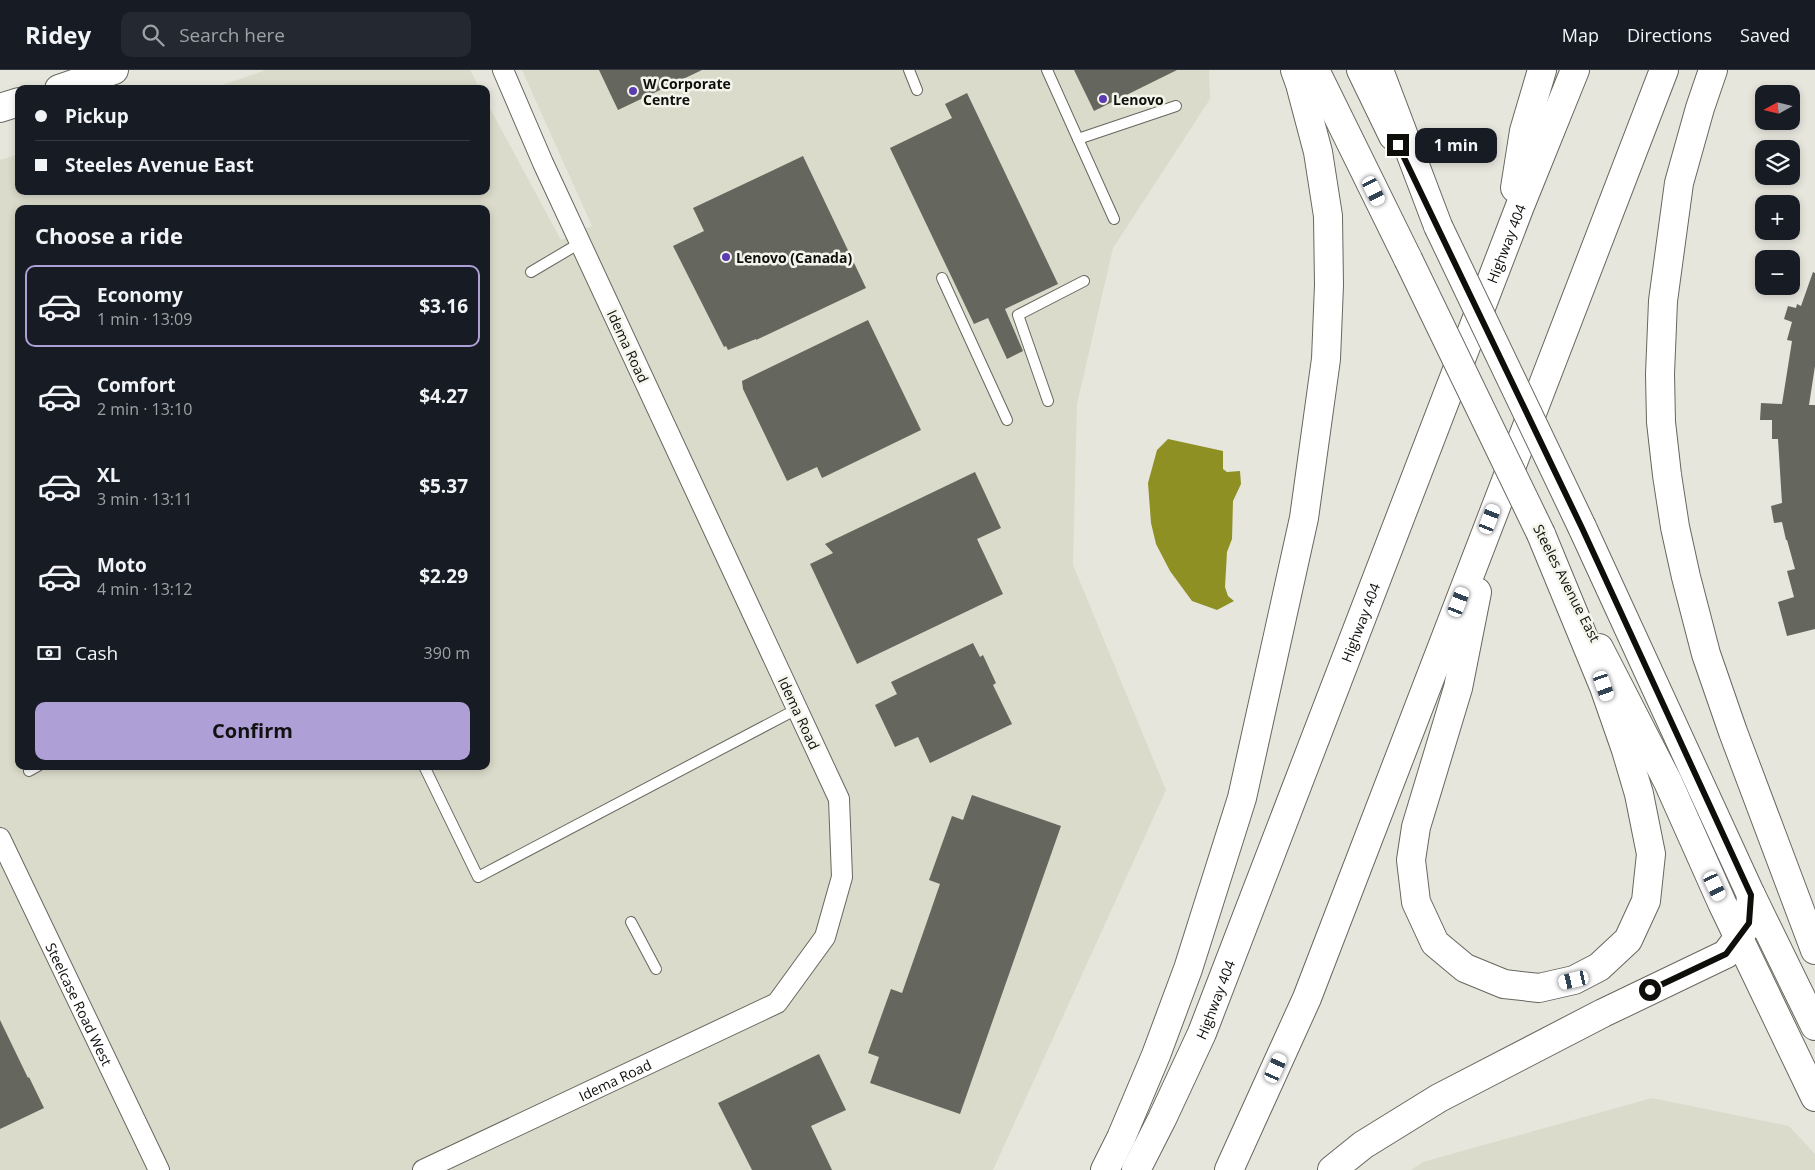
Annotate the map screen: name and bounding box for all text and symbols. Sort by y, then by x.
search box [121,12,471,57]
text: Ridey [25,18,91,51]
icon: search [139,21,167,49]
text: Search here [179,22,285,48]
text: Map [1562,23,1599,47]
text: Directions [1627,23,1712,47]
text: Saved [1740,23,1790,47]
place label: W Corporate Centre [643,74,731,109]
marker: W Corporate Centre [627,85,639,97]
north arrow [1755,85,1800,130]
map controls [1755,85,1800,295]
place label: Lenovo [1113,90,1164,109]
marker: Lenovo [1097,93,1109,105]
text: Pickup [65,103,129,129]
callout: 1 min [1416,128,1498,162]
route end [1387,134,1409,156]
text: 1 min [1434,134,1478,156]
button: layers [1755,140,1800,185]
text: Steeles Avenue East [65,152,254,178]
car [1360,174,1387,208]
button: + [1755,195,1800,240]
street label: Highway 404 [1482,201,1529,286]
text: Choose a ride [35,220,183,250]
place label: Lenovo (Canada) [736,248,852,267]
button: − [1755,250,1800,295]
marker: Lenovo (Canada) [720,251,732,263]
text: Economy [97,282,183,308]
icon: car [37,284,82,329]
text: $3.16 [419,293,468,319]
street label: Idema Road [603,307,653,385]
text: 1 min · 13:09 [97,308,192,330]
text: Comfort [97,372,176,398]
icon: car [37,374,82,419]
text: $4.27 [419,383,468,409]
text: 2 min · 13:10 [97,398,192,420]
text: XL [97,462,120,488]
icon: car [37,464,82,509]
text: $5.37 [419,473,468,499]
text: 3 min · 13:11 [97,488,192,510]
car [1477,502,1502,536]
street label: Steeles Avenue East [1529,521,1605,645]
text: Moto [97,552,147,578]
icon: car [37,554,82,599]
text: $2.29 [419,563,468,589]
text: 4 min · 13:12 [97,578,192,600]
street label: Highway 404 [1336,580,1384,665]
car [1446,585,1471,619]
icon: cash [35,639,63,667]
text: Cash [75,640,118,666]
text: 390 m [424,642,470,664]
car [1592,669,1615,703]
street label: Idema Road [774,674,824,752]
button: Confirm [35,702,470,760]
car [1701,869,1728,903]
street label: Steelcase Road West [42,939,117,1069]
street label: Highway 404 [1191,957,1239,1042]
car [1557,969,1590,991]
route start [1639,979,1661,1001]
car [1263,1051,1288,1085]
street label: Idema Road [575,1054,654,1105]

